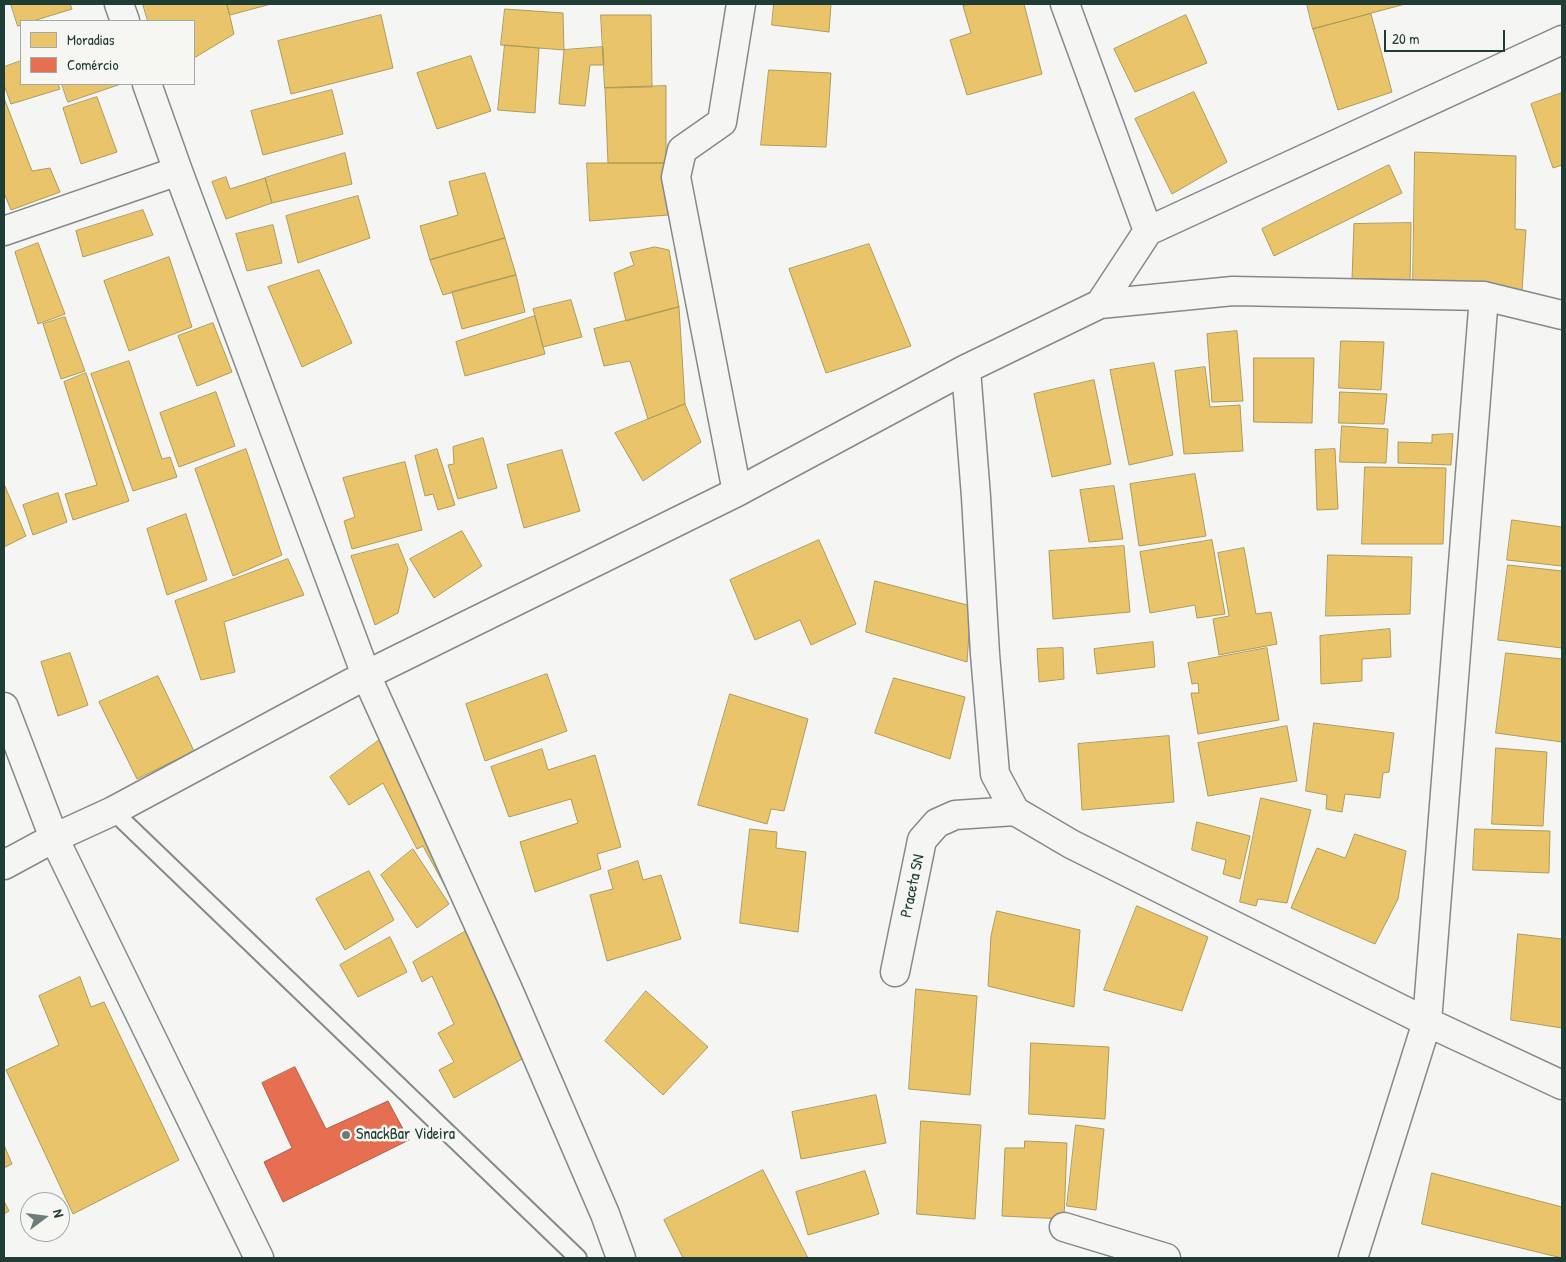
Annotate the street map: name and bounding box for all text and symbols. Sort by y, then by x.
legend [20,20,195,85]
scale bar [1386,20,1507,52]
text: 20 m [1392,28,1419,49]
text: Moradias [67,29,115,50]
text: Comércio [67,54,118,75]
street label: Praceta SN [897,853,929,919]
place label: SnackBar Videira [356,1125,455,1145]
marker: SnackBar Videira [340,1129,352,1141]
north arrow [20,1192,70,1242]
text: N [49,1207,69,1219]

